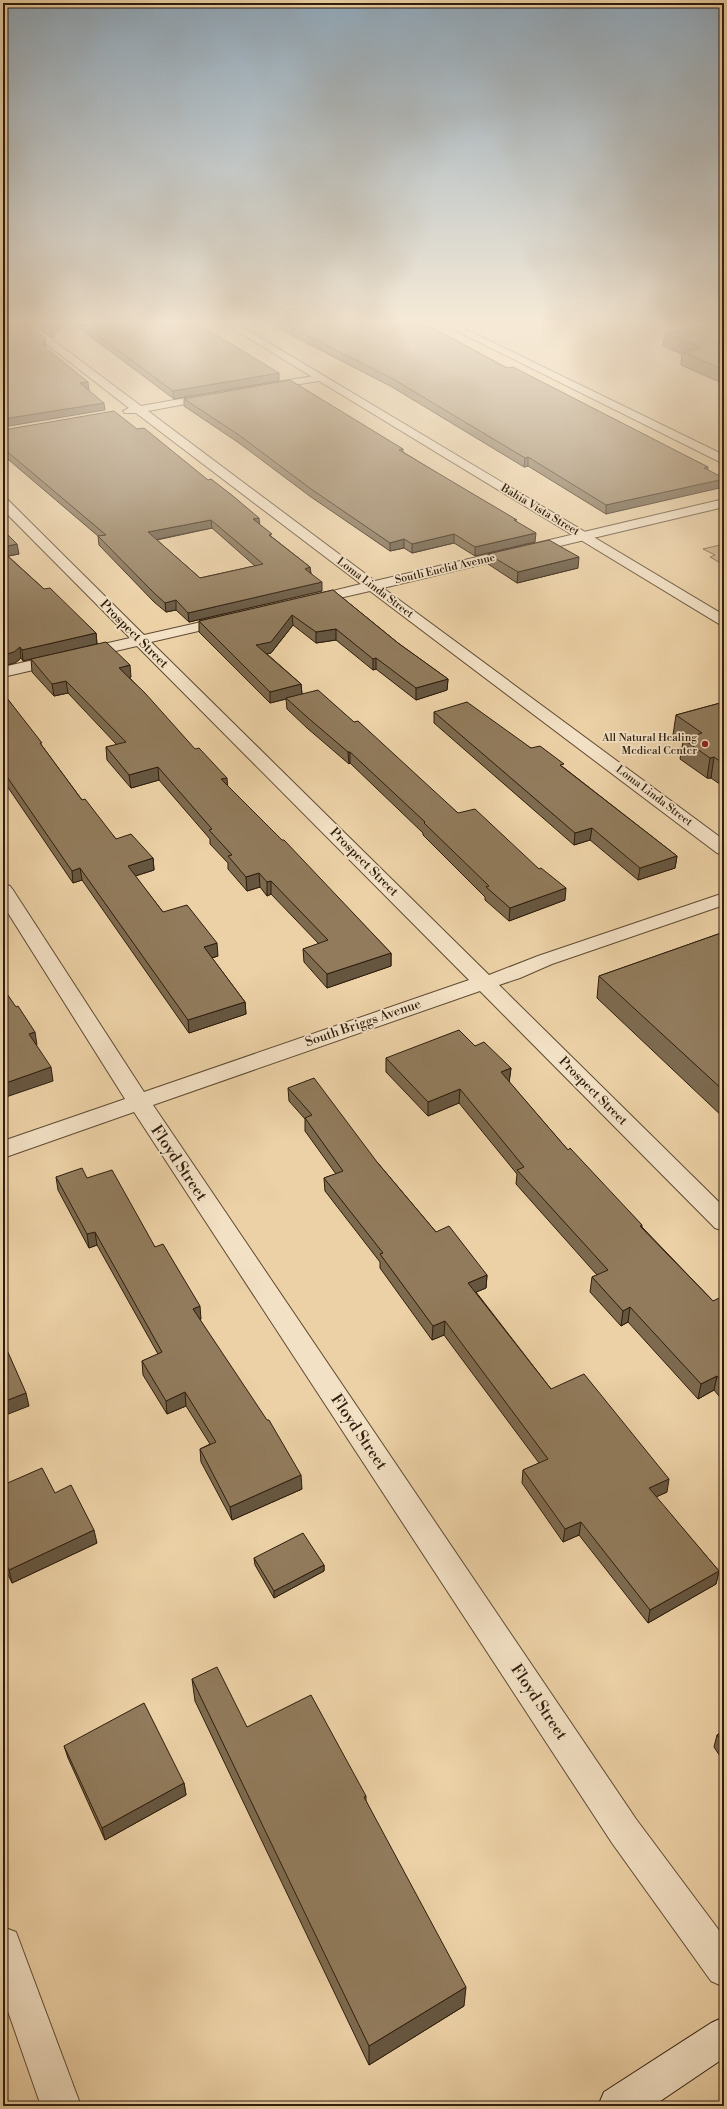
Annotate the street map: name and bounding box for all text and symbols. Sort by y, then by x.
street label: Bahia Vista Street [497,481,582,539]
street label: South Euclid Avenue [393,551,497,587]
street label: Loma Linda Street [334,555,416,621]
street label: Prospect Street [96,596,172,672]
place label: All Natural Healing Medical Center [601,731,697,758]
marker: All Natural Healing Medical Center [700,739,710,749]
street label: Loma Linda Street [613,763,695,829]
street label: Prospect Street [326,824,402,900]
street label: South Briggs Avenue [303,996,423,1050]
street label: Prospect Street [555,1053,631,1129]
street label: Floyd Street [146,1121,212,1205]
street label: Floyd Street [326,1390,392,1474]
street label: Floyd Street [506,1660,572,1744]

